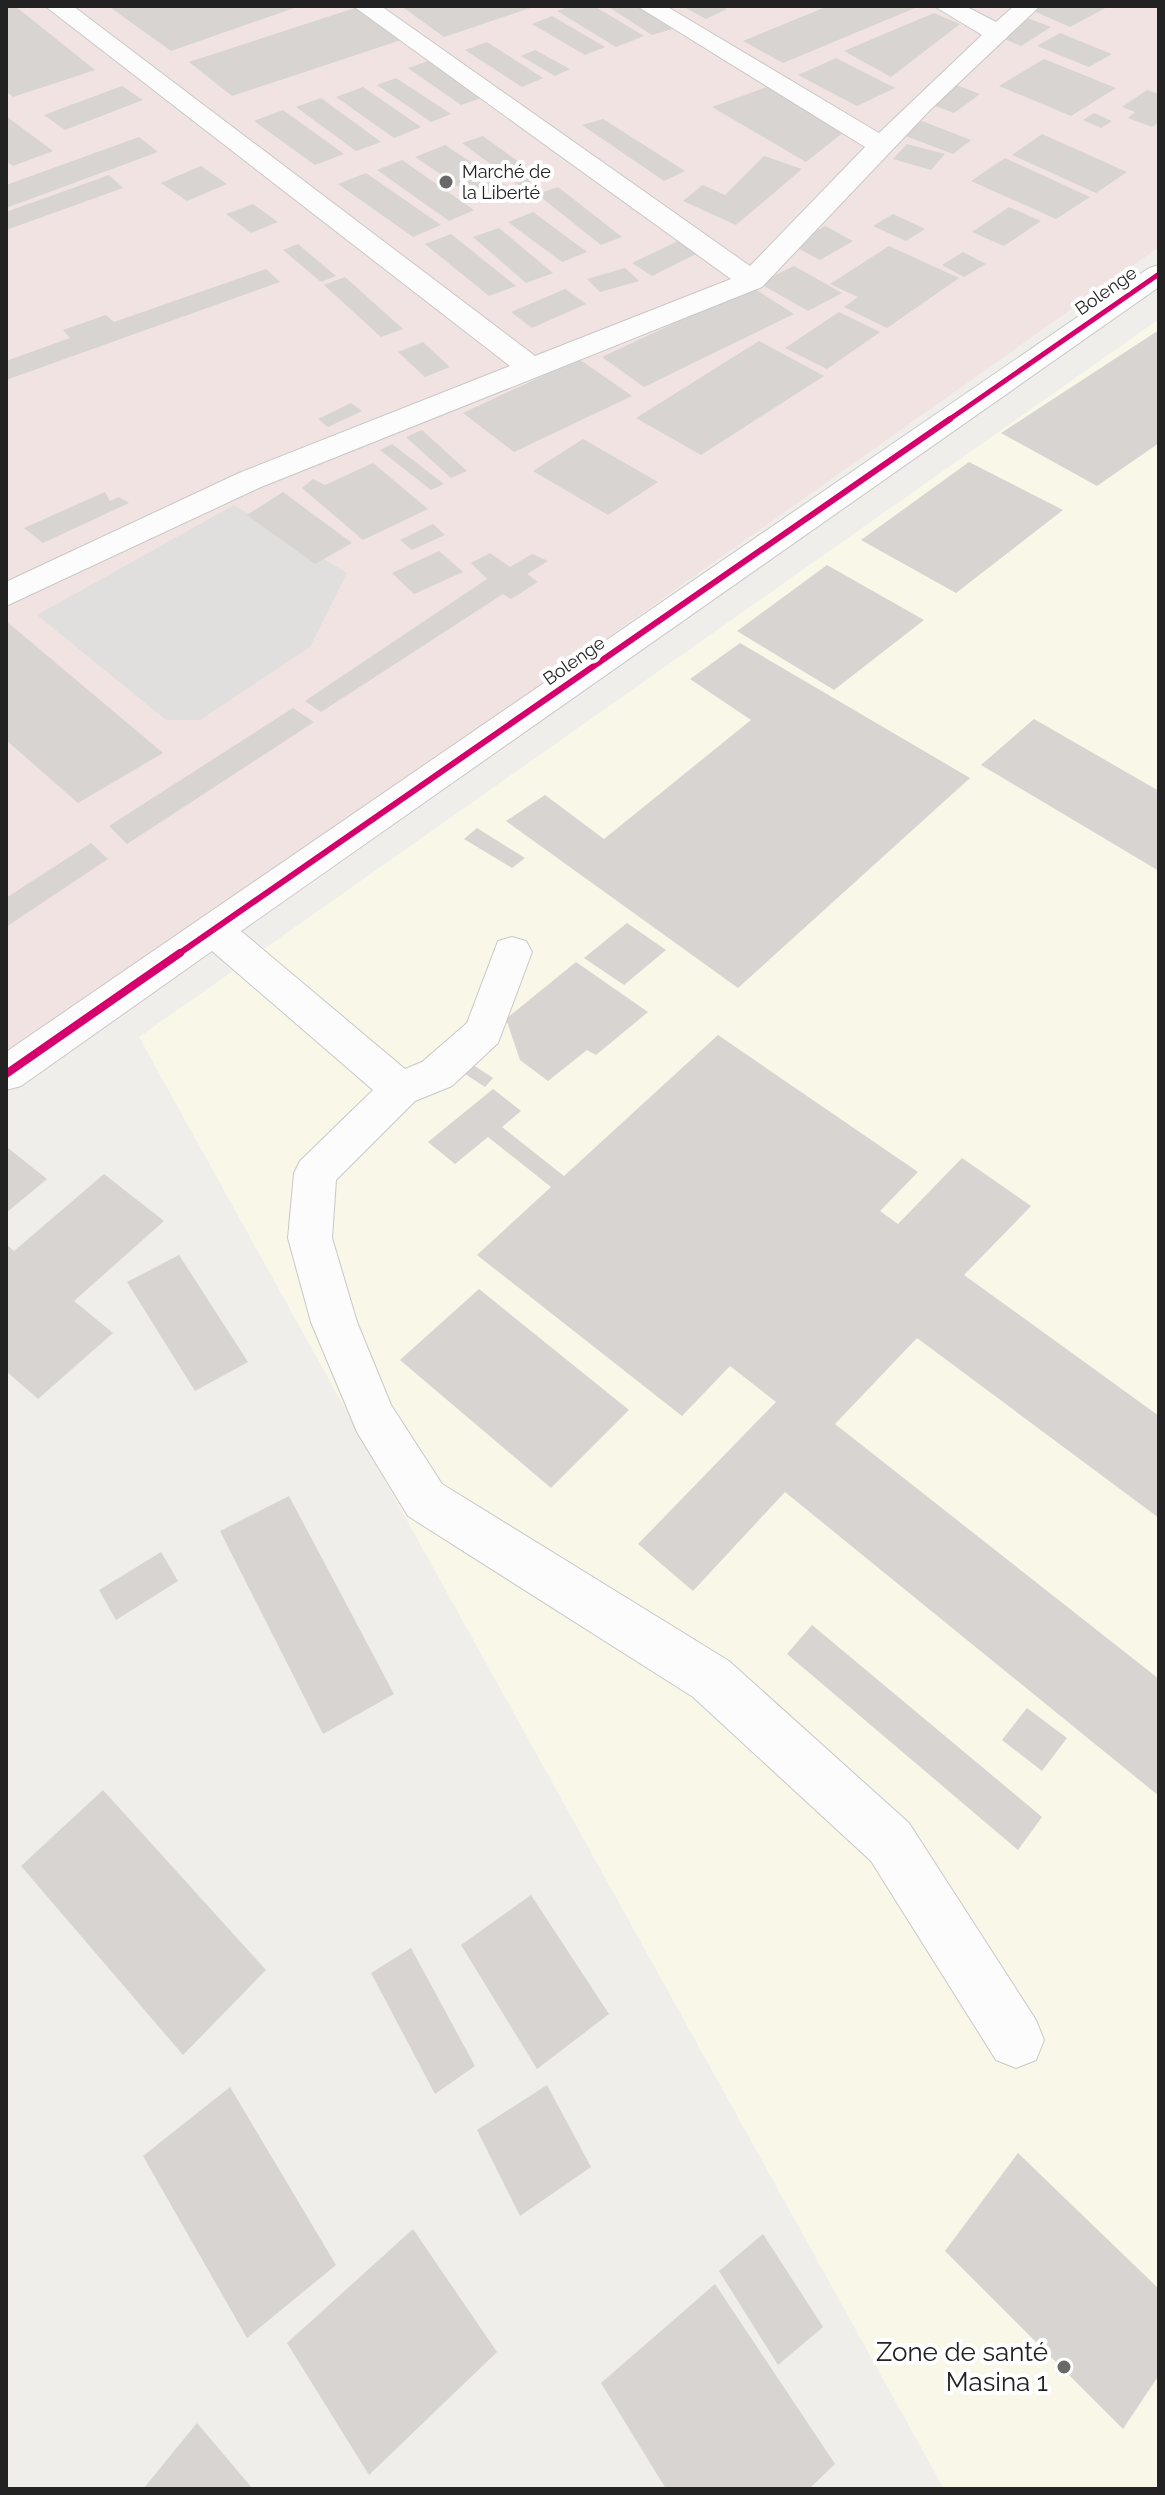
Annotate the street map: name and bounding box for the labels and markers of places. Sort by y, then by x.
place label: Marché de la Liberté [462,161,551,203]
marker: Marché de la Liberté [437,173,455,191]
place label: Zone de santé Masina 1 [876,2337,1048,2397]
marker: Zone de santé Masina 1 [1055,2358,1073,2376]

